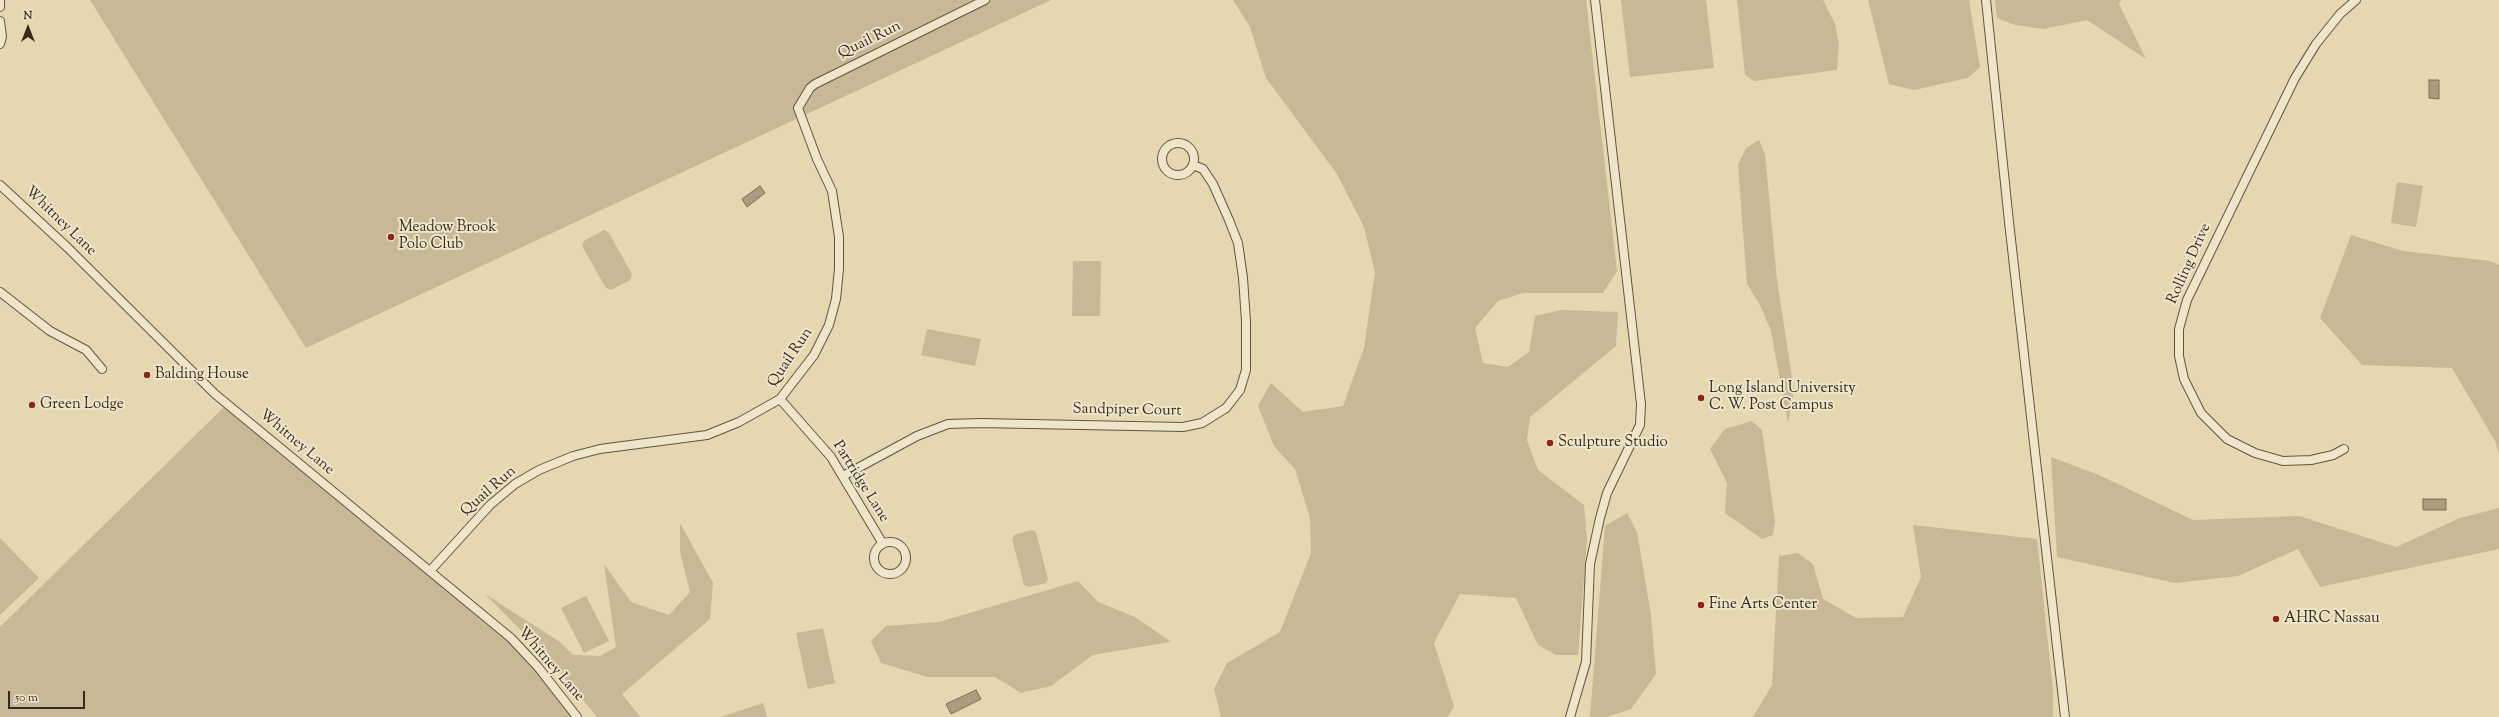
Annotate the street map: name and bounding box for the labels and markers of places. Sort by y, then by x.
place label: Meadow Brook Polo Club [399,219,496,254]
marker: Meadow Brook Polo Club [386,232,396,242]
place label: Balding House [155,366,249,384]
marker: Balding House [142,370,152,380]
place label: Long Island University C. W. Post Campus [1709,380,1856,415]
marker: Long Island University C. W. Post Campus [1696,393,1706,403]
place label: Green Lodge [40,396,124,414]
marker: Green Lodge [27,400,37,410]
place label: Sculpture Studio [1558,434,1668,452]
marker: Sculpture Studio [1545,438,1555,448]
place label: Fine Arts Center [1709,596,1817,614]
marker: Fine Arts Center [1696,600,1706,610]
place label: AHRC Nassau [2284,610,2380,628]
marker: AHRC Nassau [2271,614,2281,624]

